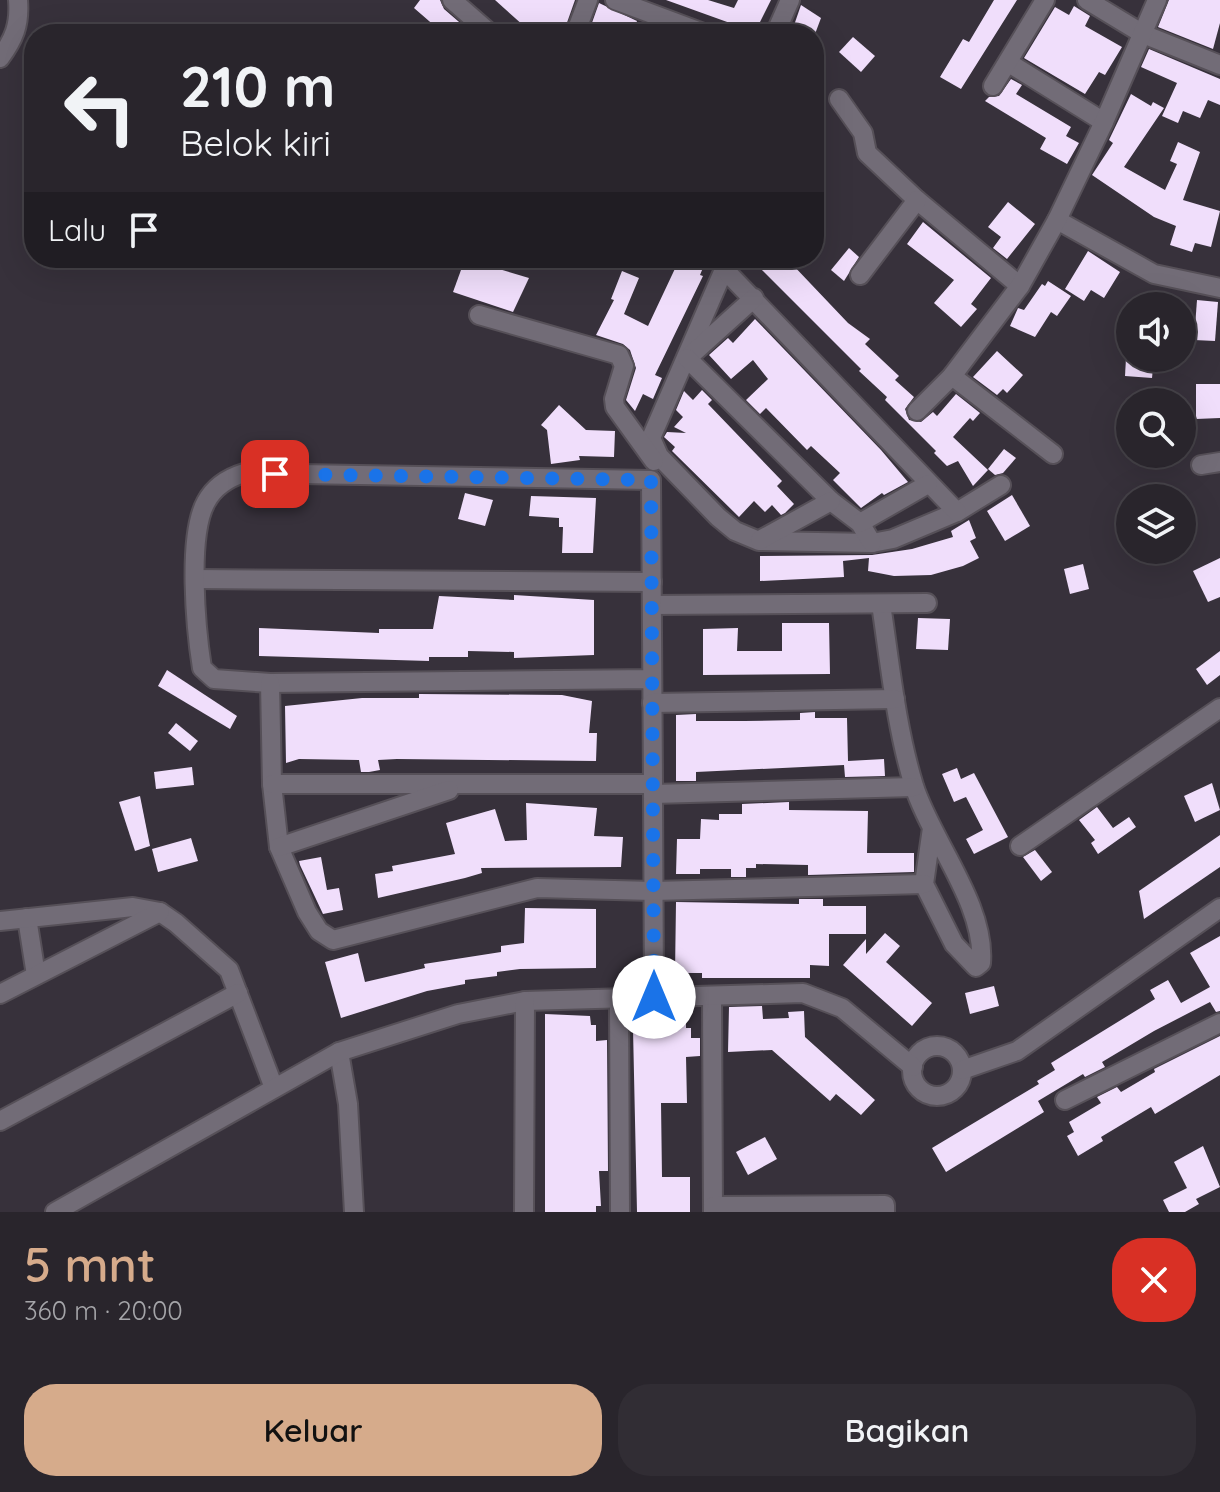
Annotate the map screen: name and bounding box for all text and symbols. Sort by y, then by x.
text: 210 m [180,51,335,121]
icon: left [48,56,152,160]
text: Belok kiri [180,120,331,165]
icon: arrive [122,208,166,252]
text: Lalu [48,211,106,249]
map controls [1116,292,1196,564]
button: sound [1116,292,1196,372]
button: search [1116,388,1196,468]
pin [241,440,309,508]
icon: arrive [253,452,297,496]
button: layers [1116,484,1196,564]
position arrow [612,955,696,1039]
text: 5 mnt [24,1234,155,1294]
button: close [1112,1238,1196,1322]
text: 360 m · 20:00 [24,1294,183,1327]
button: Keluar [24,1384,602,1476]
button: Bagikan [618,1384,1196,1476]

